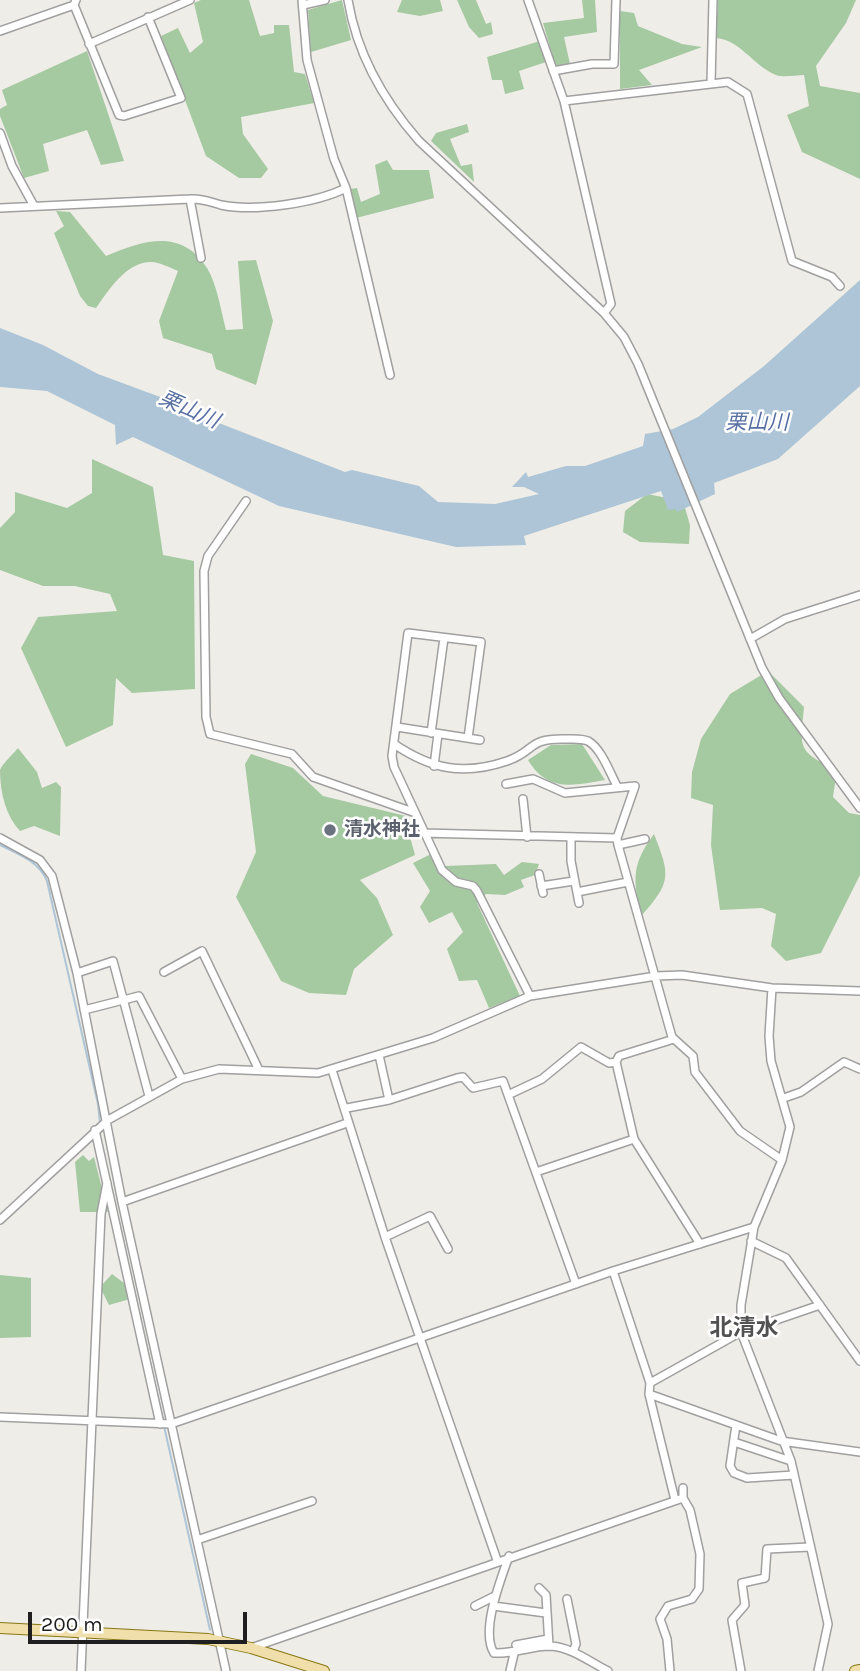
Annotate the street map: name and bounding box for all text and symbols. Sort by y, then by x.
water label: 栗山川 [155,386,223,434]
water label: 栗山川 [726,410,788,436]
place label: 清水神社 [344,819,420,841]
marker: 清水神社 [322,822,338,838]
district label: 北清水 [710,1314,778,1342]
scale bar [32,1598,250,1642]
text: 200 m [41,1612,103,1636]

